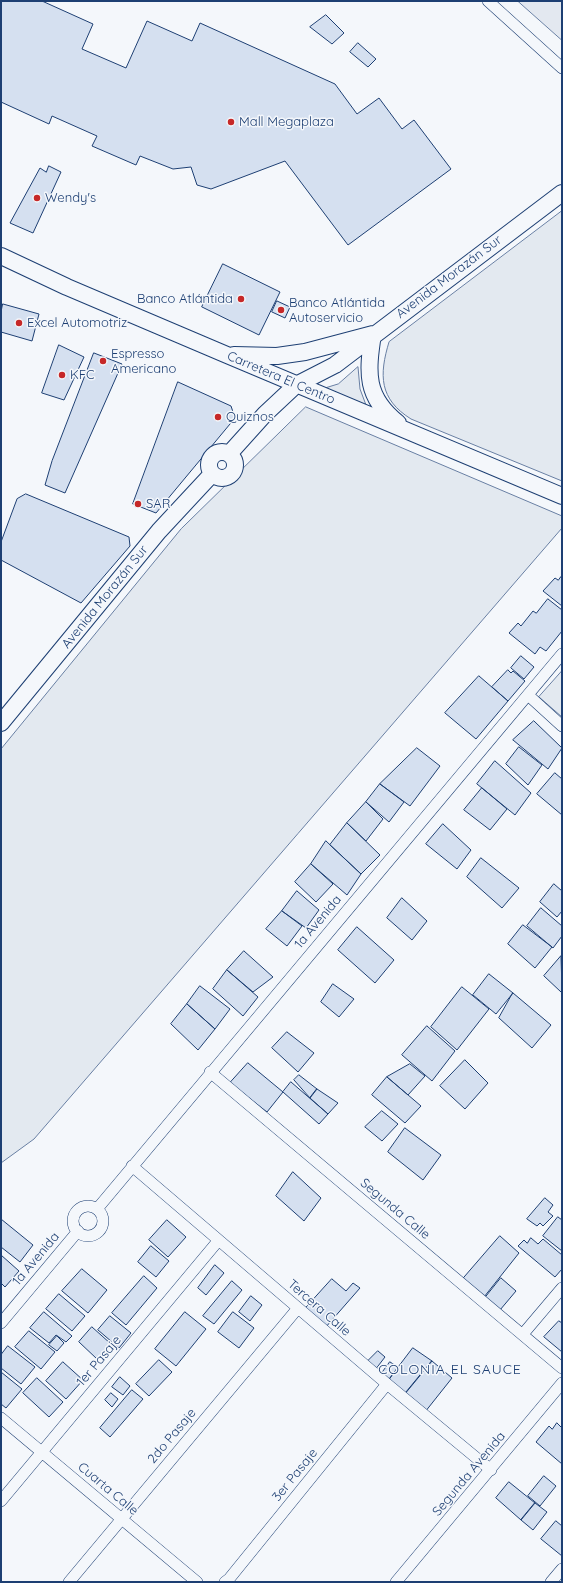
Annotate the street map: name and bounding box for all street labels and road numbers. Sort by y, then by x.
street label: Avenida Morazán Sur [393,232,505,322]
street label: Carretera El Centro [225,348,337,408]
street label: Avenida Morazán Sur [59,542,151,652]
street label: 1a Avenida [291,892,345,952]
street label: Segunda Calle [357,1175,433,1243]
street label: 1a Avenida [9,1229,63,1289]
street label: Tercera Calle [284,1276,354,1340]
street label: 1er Pasaje [73,1333,125,1389]
street label: 2do Pasaje [144,1405,200,1467]
street label: Segunda Avenida [429,1429,509,1519]
street label: 3er Pasaje [269,1446,321,1504]
street label: Cuarta Calle [75,1459,141,1519]

